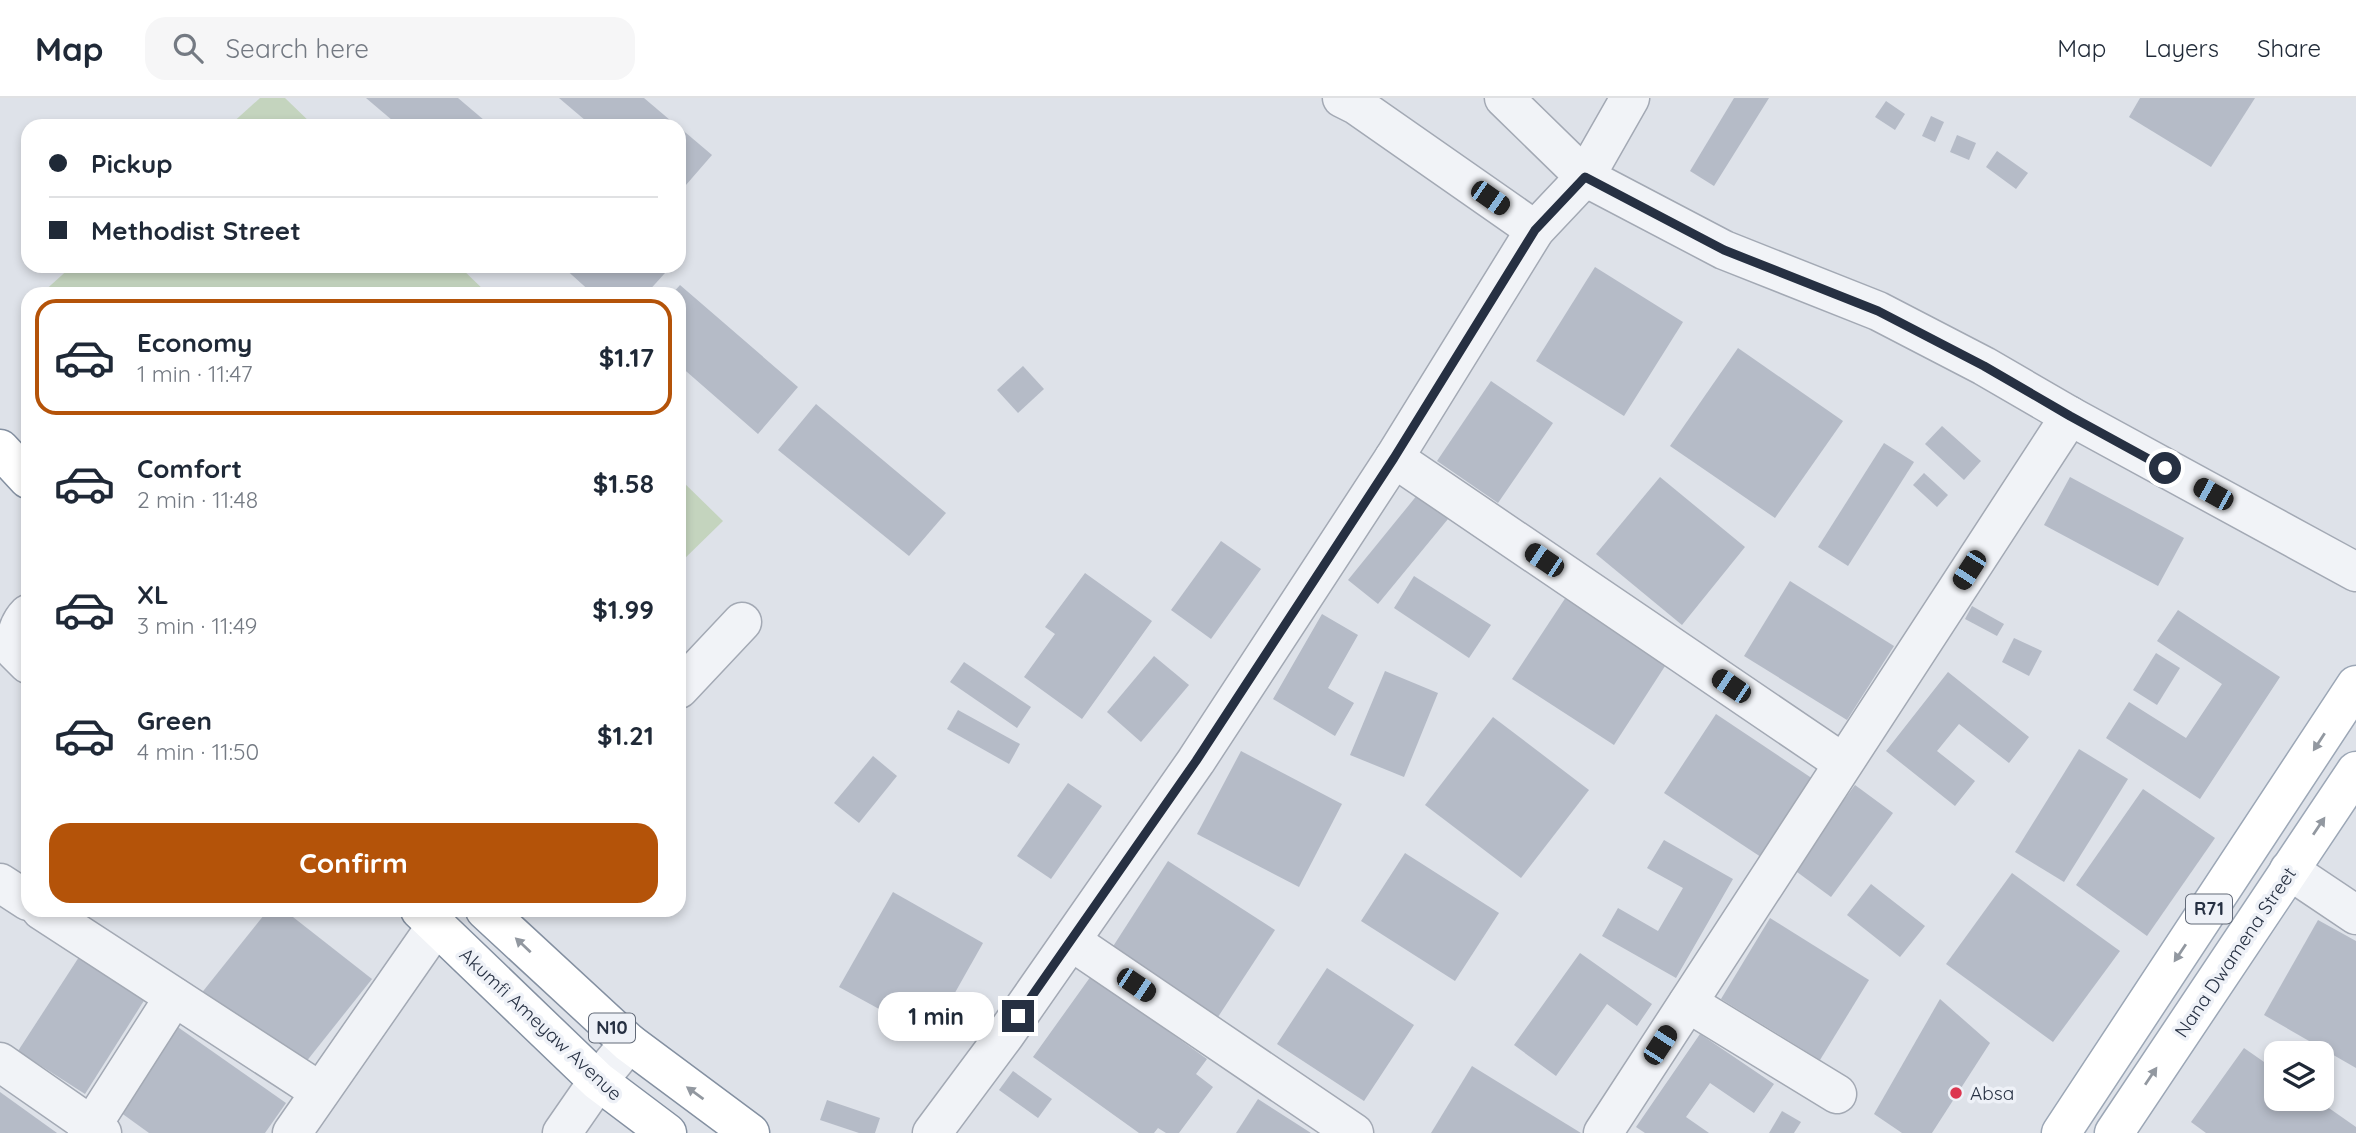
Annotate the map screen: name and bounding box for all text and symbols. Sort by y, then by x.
search box [145,17,635,80]
text: Map [35,28,103,69]
icon: search [169,29,207,67]
text: Search here [225,32,369,65]
text: Map [2057,33,2106,63]
text: Layers [2144,33,2219,63]
text: Share [2257,33,2321,63]
text: Pickup [91,147,173,180]
car [1467,177,1514,219]
text: Methodist Street [91,214,301,247]
icon: car [53,326,116,389]
text: Economy [137,326,252,359]
text: $1.17 [599,341,654,374]
text: 1 min · 11:47 [137,359,253,388]
icon: car [53,452,116,515]
text: Comfort [137,452,242,485]
route start [2149,452,2181,484]
text: $1.58 [593,467,654,500]
car [2190,475,2237,513]
text: 2 min · 11:48 [137,485,258,514]
car [1521,540,1568,580]
car [1949,547,1990,593]
icon: car [53,578,116,641]
text: XL [137,578,169,611]
text: $1.99 [592,593,654,626]
text: 3 min · 11:49 [137,611,257,640]
car [1708,666,1755,706]
icon: car [53,704,116,767]
text: Green [137,704,212,737]
text: $1.21 [597,719,654,752]
one-way arrow [2312,733,2325,752]
text: 4 min · 11:50 [137,737,259,766]
one-way arrow [2312,817,2326,835]
button: Confirm [49,823,658,903]
street label: Nana Dwamena Street [2169,862,2301,1042]
road number: R71 [2186,894,2232,924]
one-way arrow [515,937,532,953]
street label: Akumfi Ameyaw Avenue [455,942,627,1106]
one-way arrow [2173,944,2187,962]
car [1113,965,1160,1005]
callout: 1 min [878,992,993,1040]
route end [1002,1000,1034,1032]
text: 1 min [908,1002,964,1031]
road number: N10 [589,1014,635,1043]
car [1640,1022,1681,1068]
map controls [2264,1041,2334,1111]
button: layers [2264,1041,2334,1111]
one-way arrow [2145,1066,2158,1086]
place label: Absa [1970,1081,2014,1105]
marker: Absa [1948,1085,1964,1101]
one-way arrow [686,1086,704,1100]

